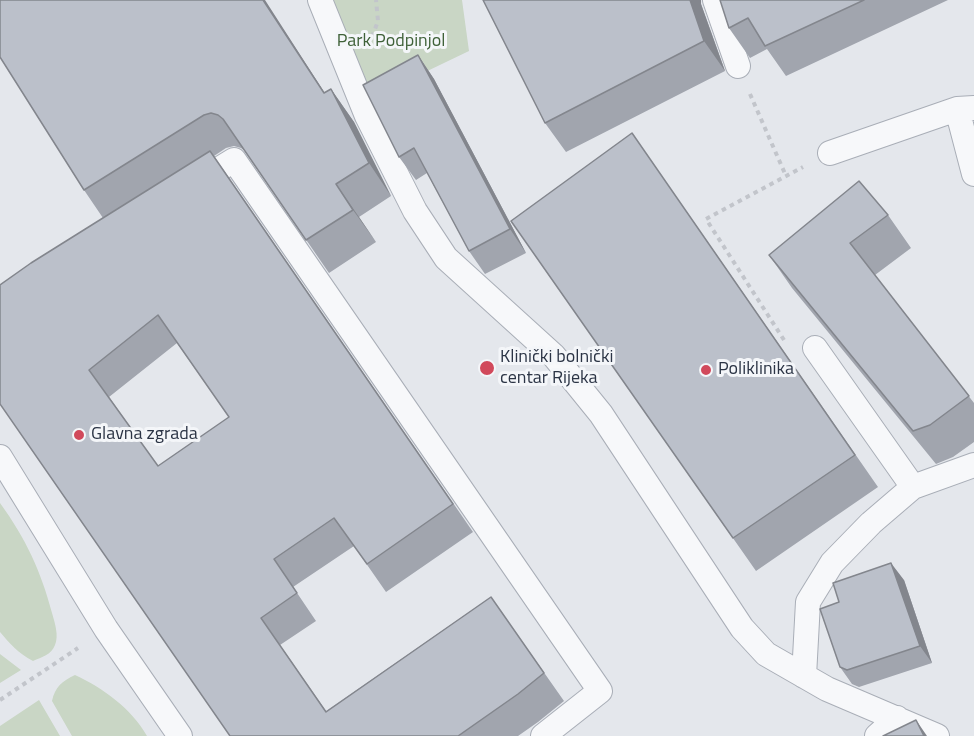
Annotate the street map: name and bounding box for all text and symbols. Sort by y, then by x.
park label: Park Podpinjol [337,31,445,53]
place label: Klinički bolnički centar Rijeka [500,347,613,389]
marker: Klinički bolnički centar Rijeka [478,359,496,377]
place label: Poliklinika [718,359,794,381]
marker: Poliklinika [699,363,713,377]
place label: Glavna zgrada [91,424,198,446]
marker: Glavna zgrada [72,428,86,442]

